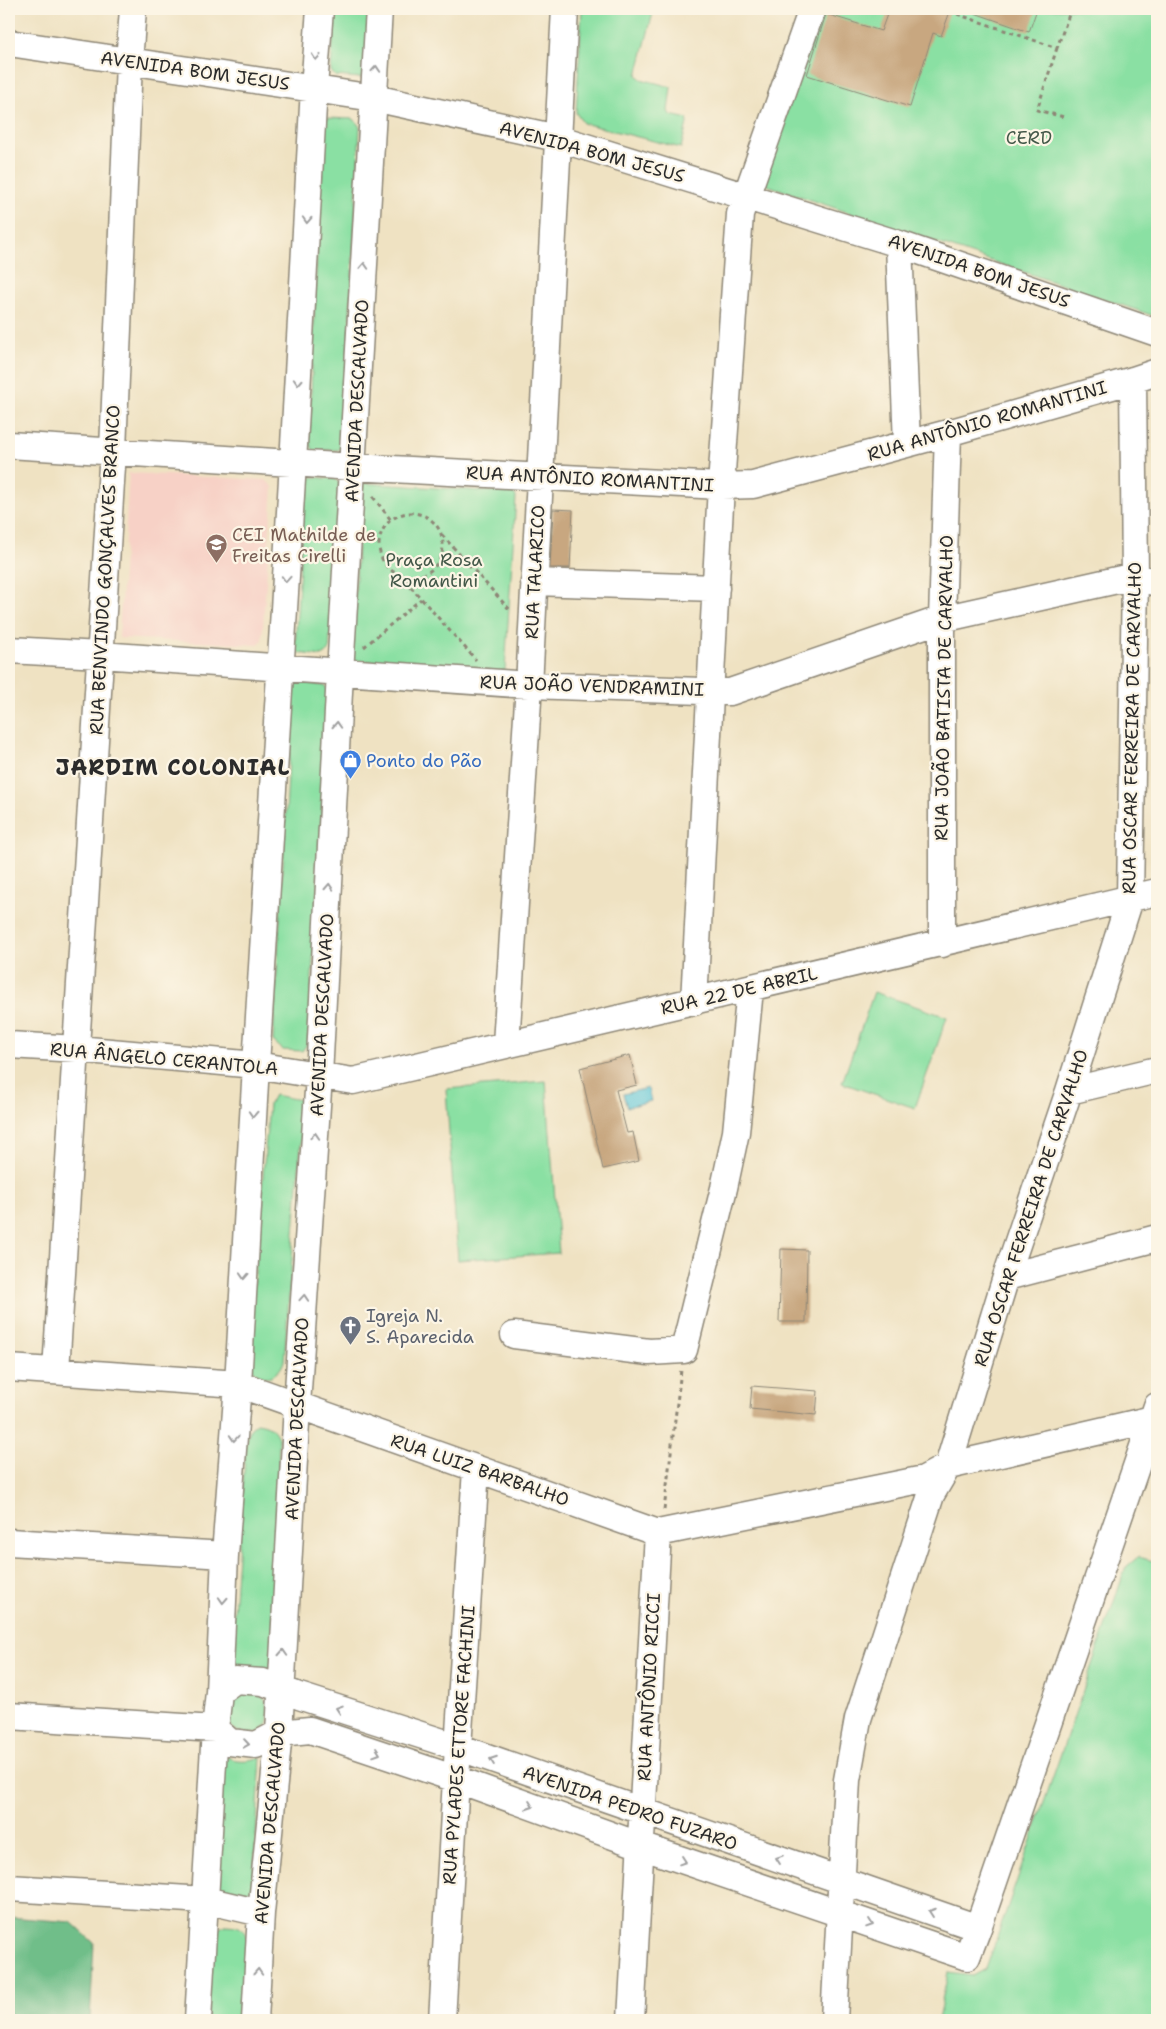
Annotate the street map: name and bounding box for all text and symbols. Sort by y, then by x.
street label: AVENIDA BOM JESUS [99,46,291,96]
one-way arrow [311,54,322,62]
one-way arrow [370,64,381,72]
street label: AVENIDA BOM JESUS [497,116,687,188]
park label: CERD [1006,126,1052,150]
one-way arrow [301,216,312,224]
street label: AVENIDA BOM JESUS [885,229,1073,313]
one-way arrow [359,262,370,270]
street label: AVENIDA DESCALVADO [340,299,374,503]
street label: RUA ANTÔNIO ROMANTINI [864,375,1110,467]
one-way arrow [292,378,303,386]
street label: RUA BENVINDO GONÇALVES BRANCO [84,404,126,736]
street label: RUA ANTÔNIO ROMANTINI [465,461,715,497]
street label: RUA TALARICO [520,504,550,640]
place label: CEI Mathilde de Freitas Cirelli [232,523,376,568]
school or university icon: CEI Mathilde de Freitas Cirelli [204,533,228,564]
street label: RUA JOÃO BATISTA DE CARVALHO [929,535,959,841]
park label: Praça Rosa Romantini [385,548,483,593]
street label: RUA OSCAR FERREIRA DE CARVALHO [1117,562,1147,894]
one-way arrow [280,575,291,583]
street label: RUA JOÃO VENDRAMINI [479,670,705,702]
one-way arrow [331,721,342,729]
shop icon: Ponto do Pão [338,749,362,780]
place label: Ponto do Pão [366,749,482,773]
district label: JARDIM COLONIAL [56,753,290,782]
one-way arrow [323,883,334,891]
street label: AVENIDA DESCALVADO [305,913,339,1117]
street label: RUA 22 DE ABRIL [658,961,820,1021]
street label: RUA ÂNGELO CERANTOLA [49,1037,279,1081]
street label: RUA OSCAR FERREIRA DE CARVALHO [968,1046,1094,1370]
one-way arrow [248,1110,259,1118]
one-way arrow [309,1132,320,1140]
one-way arrow [239,1272,250,1280]
one-way arrow [298,1294,309,1302]
place label: Igreja N. S. Aparecida [366,1304,474,1349]
church icon: Igreja N. S. Aparecida [338,1314,362,1345]
street label: AVENIDA DESCALVADO [280,1317,314,1521]
street label: RUA LUIZ BARBALHO [388,1428,572,1512]
one-way arrow [229,1434,240,1442]
street label: RUA ANTÔNIO RICCI [632,1592,666,1782]
one-way arrow [218,1596,229,1604]
street label: RUA PYLADES ETTORE FACHINI [437,1604,481,1885]
one-way arrow [278,1648,289,1656]
one-way arrow [335,1704,343,1714]
street label: AVENIDA DESCALVADO [249,1721,291,1925]
one-way arrow [242,1738,250,1749]
one-way arrow [372,1747,380,1757]
one-way arrow [489,1756,498,1766]
street label: AVENIDA PEDRO FUZARO [519,1760,741,1856]
one-way arrow [525,1800,534,1810]
one-way arrow [678,1855,687,1865]
one-way arrow [775,1855,783,1865]
one-way arrow [929,1908,937,1918]
one-way arrow [865,1919,874,1929]
one-way arrow [252,1967,263,1975]

